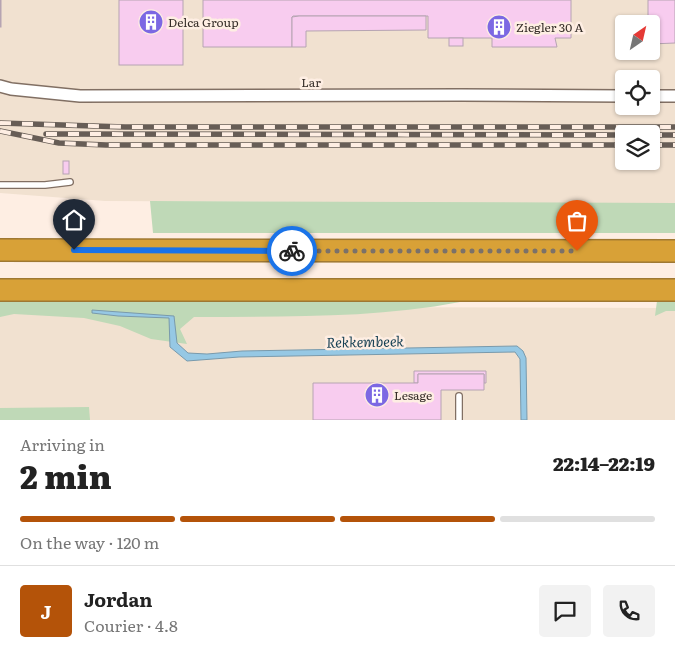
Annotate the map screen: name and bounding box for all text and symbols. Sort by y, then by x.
building icon: Delca Group [138,9,164,35]
place label: Delca Group [168,13,239,31]
building icon: Ziegler 30 A [486,14,512,40]
north arrow [615,15,660,60]
map controls [615,15,660,170]
place label: Ziegler 30 A [516,18,584,36]
button: locate [615,70,660,115]
street label: Lar [301,73,321,91]
button: layers [615,125,660,170]
pin [53,199,95,250]
pin [556,200,598,251]
icon: home [60,206,88,234]
icon: bag [563,207,591,235]
courier [267,226,317,276]
icon: bike [278,237,306,265]
water label: Rekkembeek [326,330,404,352]
building icon: Lesage [364,382,390,408]
place label: Lesage [394,386,432,404]
text: Arriving in [20,432,105,456]
text: 22:14–22:19 [553,449,655,477]
text: 2 min [20,451,112,499]
text: On the way · 120 m [20,530,159,554]
text: Jordan [84,585,153,613]
button: chat [539,585,591,637]
button: phone [603,585,655,637]
text: J [41,597,51,625]
text: Courier · 4.8 [84,613,178,637]

